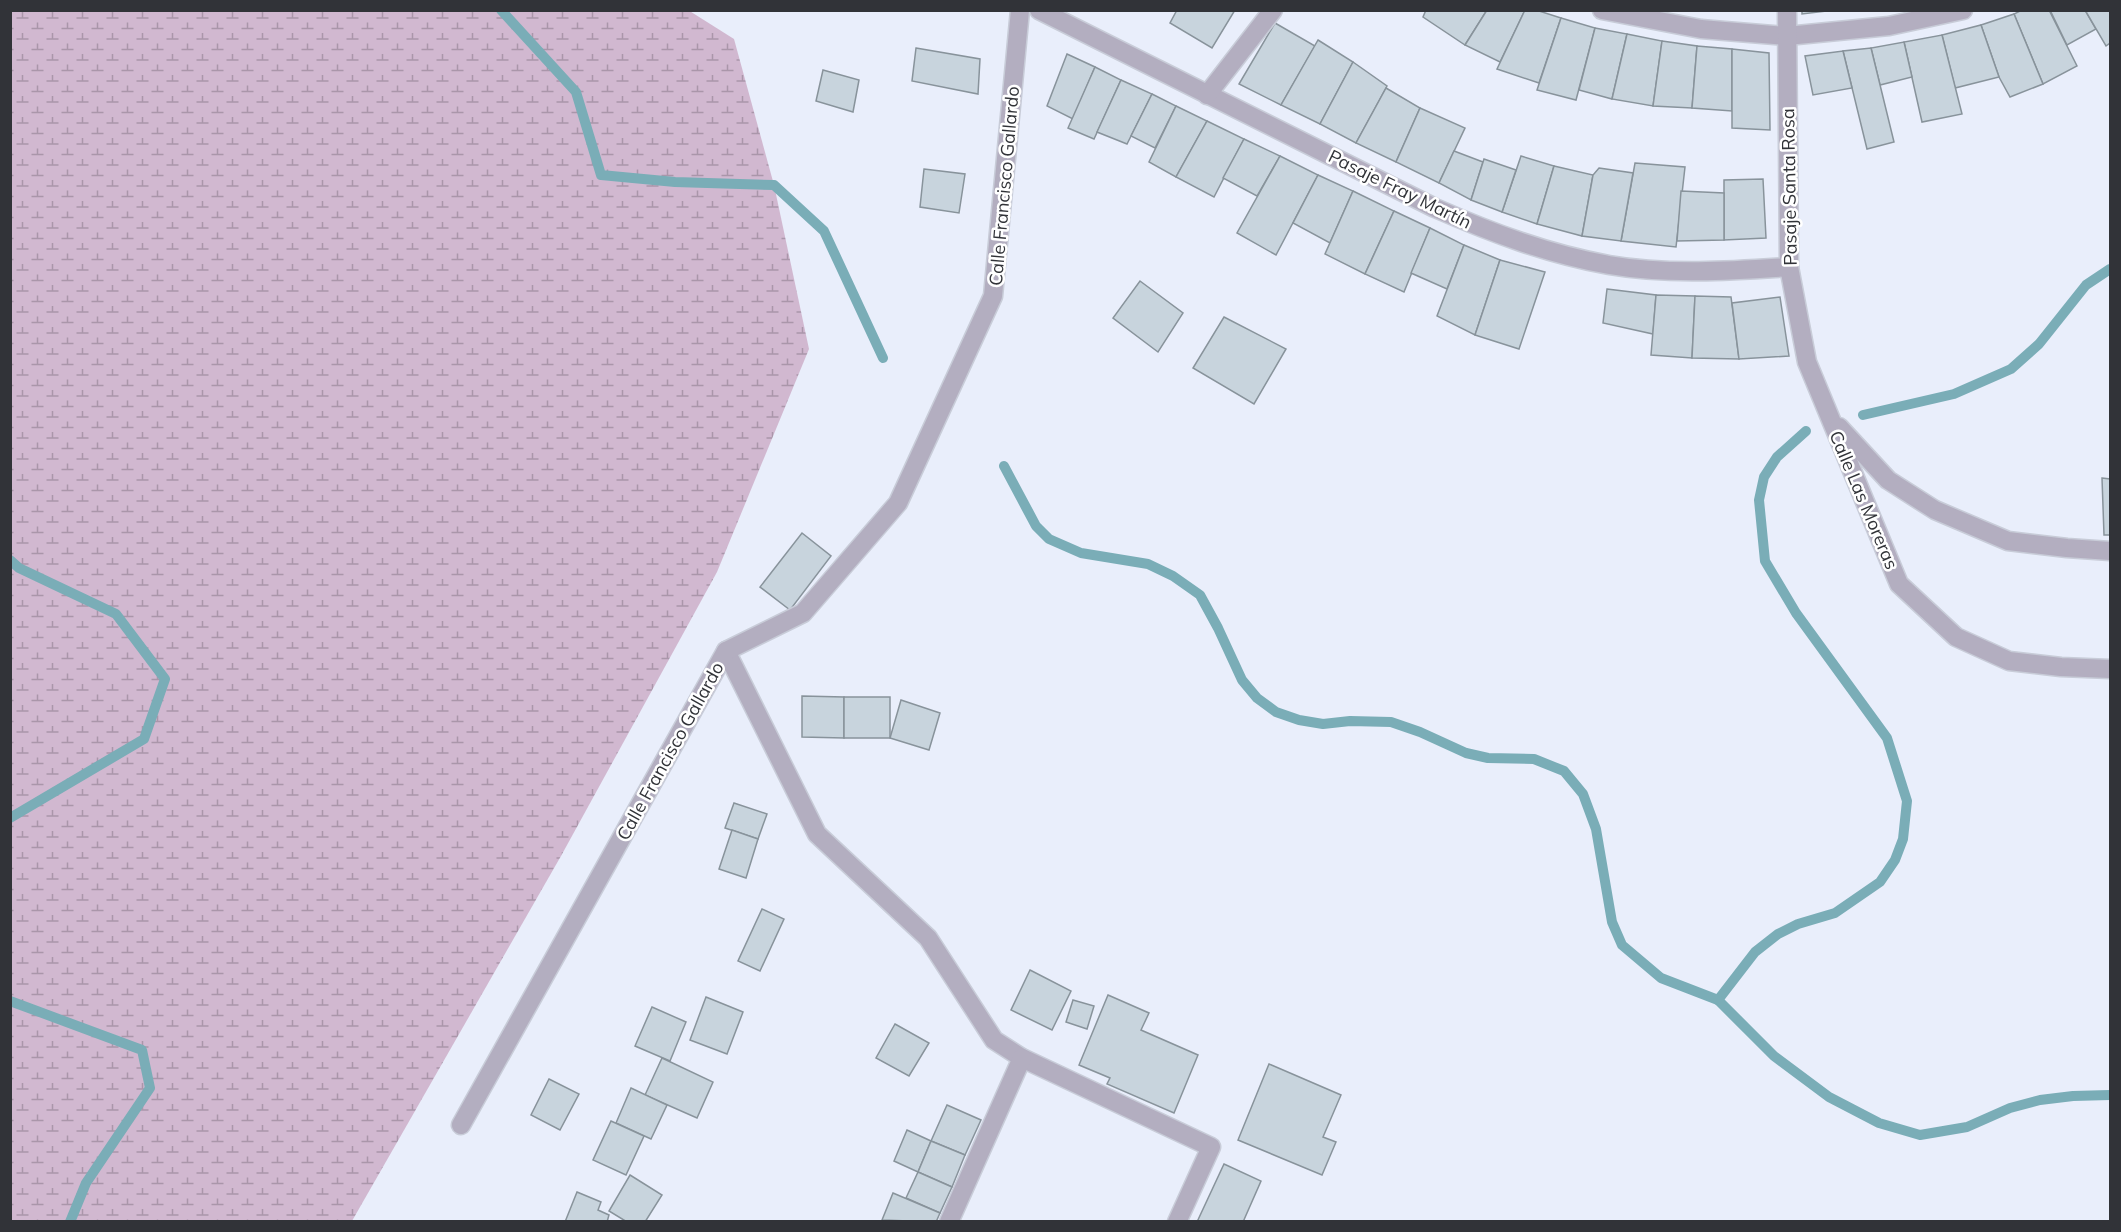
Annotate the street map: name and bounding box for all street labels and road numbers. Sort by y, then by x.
street label: Calle Francisco Gallardo [984,85,1024,287]
street label: Pasaje Santa Rosa [1776,108,1802,266]
street label: Pasaje Fray Martín [1325,144,1475,234]
street label: Calle Las Moreras [1824,427,1904,573]
street label: Calle Francisco Gallardo [611,658,729,844]

